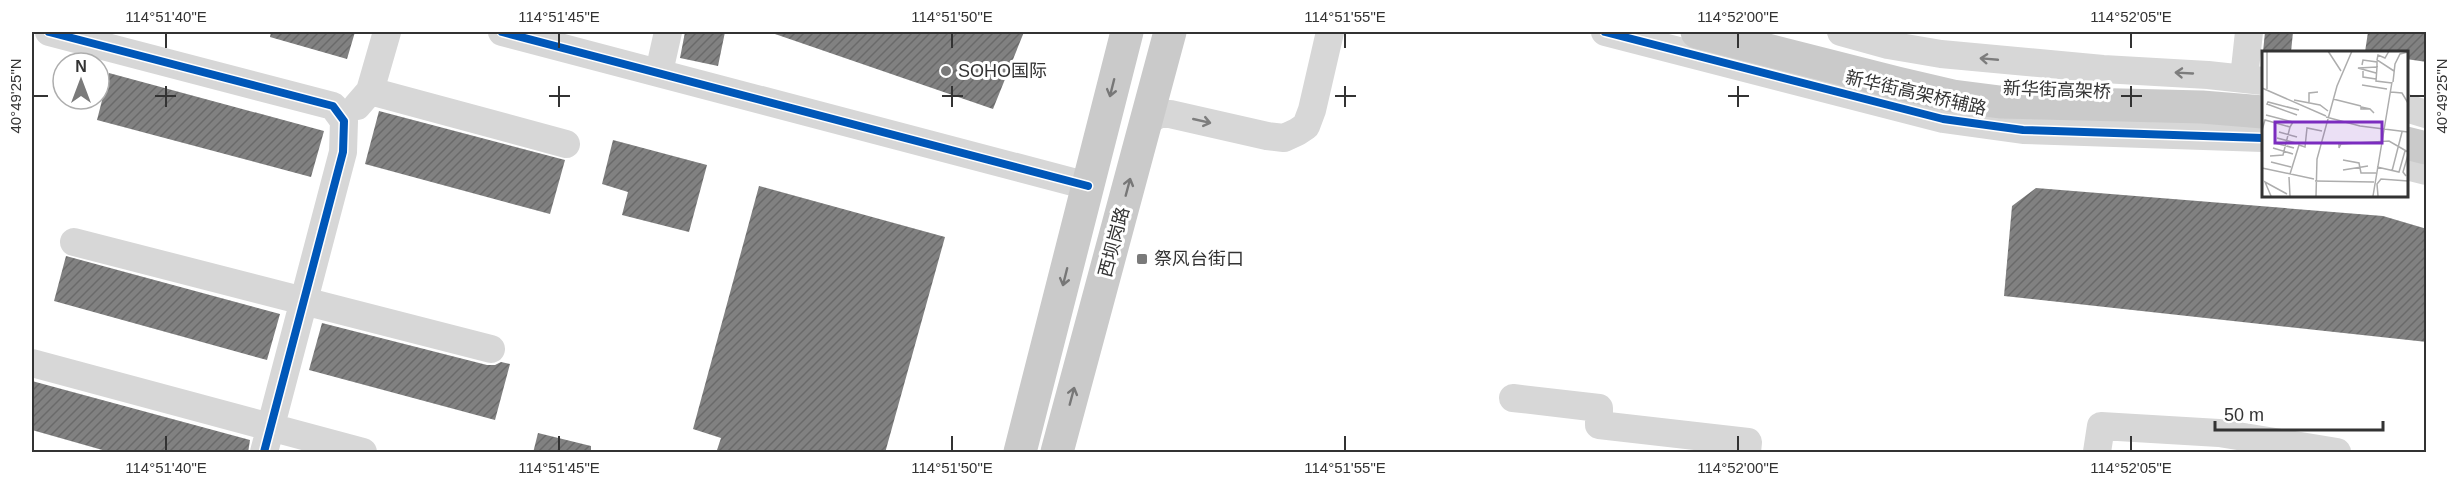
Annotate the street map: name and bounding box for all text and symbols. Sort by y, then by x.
text: 114°51'40"E [125,8,207,25]
text: 114°51'45"E [518,8,600,25]
text: 114°51'50"E [911,8,993,25]
text: 114°51'55"E [1304,8,1386,25]
text: 114°52'00"E [1697,8,1779,25]
text: 114°52'05"E [2090,8,2172,25]
north arrow [51,51,111,111]
inset map [2262,51,2407,196]
one-way arrow [1980,53,2000,64]
text: 40°49'25"N [7,58,24,134]
text: N [75,58,87,75]
text: 40°49'25"N [2433,58,2450,134]
place label: SOHO国际 [958,61,1047,81]
marker: SOHO国际 [939,64,953,78]
street label: 新华街高架桥辅路 [1844,67,1988,119]
one-way arrow [2174,68,2194,79]
one-way arrow [1106,78,1118,97]
street label: 新华街高架桥 [2003,78,2111,102]
one-way arrow [1192,116,1211,128]
one-way arrow [1123,178,1135,197]
street label: 西坝岗路 [1095,205,1133,279]
place label: 祭风台街口 [1154,249,1244,269]
marker: 祭风台街口 [1135,252,1149,266]
one-way arrow [1059,268,1071,287]
one-way arrow [1067,387,1079,406]
scale bar [2215,394,2383,432]
text: 50 m [2224,405,2264,425]
text: 114°51'40"E [125,459,207,476]
text: 114°51'45"E [518,459,600,476]
text: 114°51'50"E [911,459,993,476]
text: 114°51'55"E [1304,459,1386,476]
text: 114°52'00"E [1697,459,1779,476]
text: 114°52'05"E [2090,459,2172,476]

